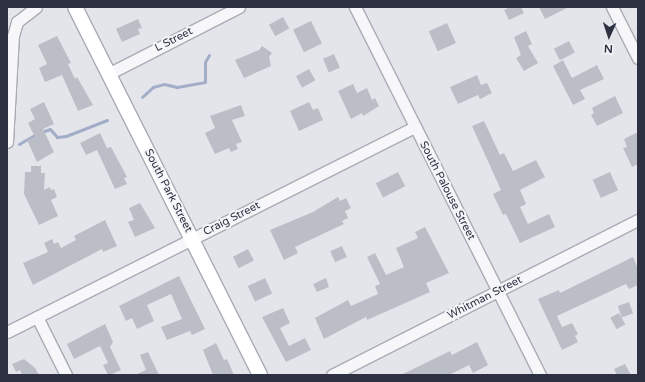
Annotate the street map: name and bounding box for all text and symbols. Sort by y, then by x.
north arrow [589,16,629,56]
street label: L Street [153,25,195,55]
text: N [604,42,613,55]
street label: South Palouse Street [416,139,478,243]
street label: South Park Street [141,147,195,235]
street label: Craig Street [201,199,263,239]
street label: Whitman Street [445,273,525,323]

